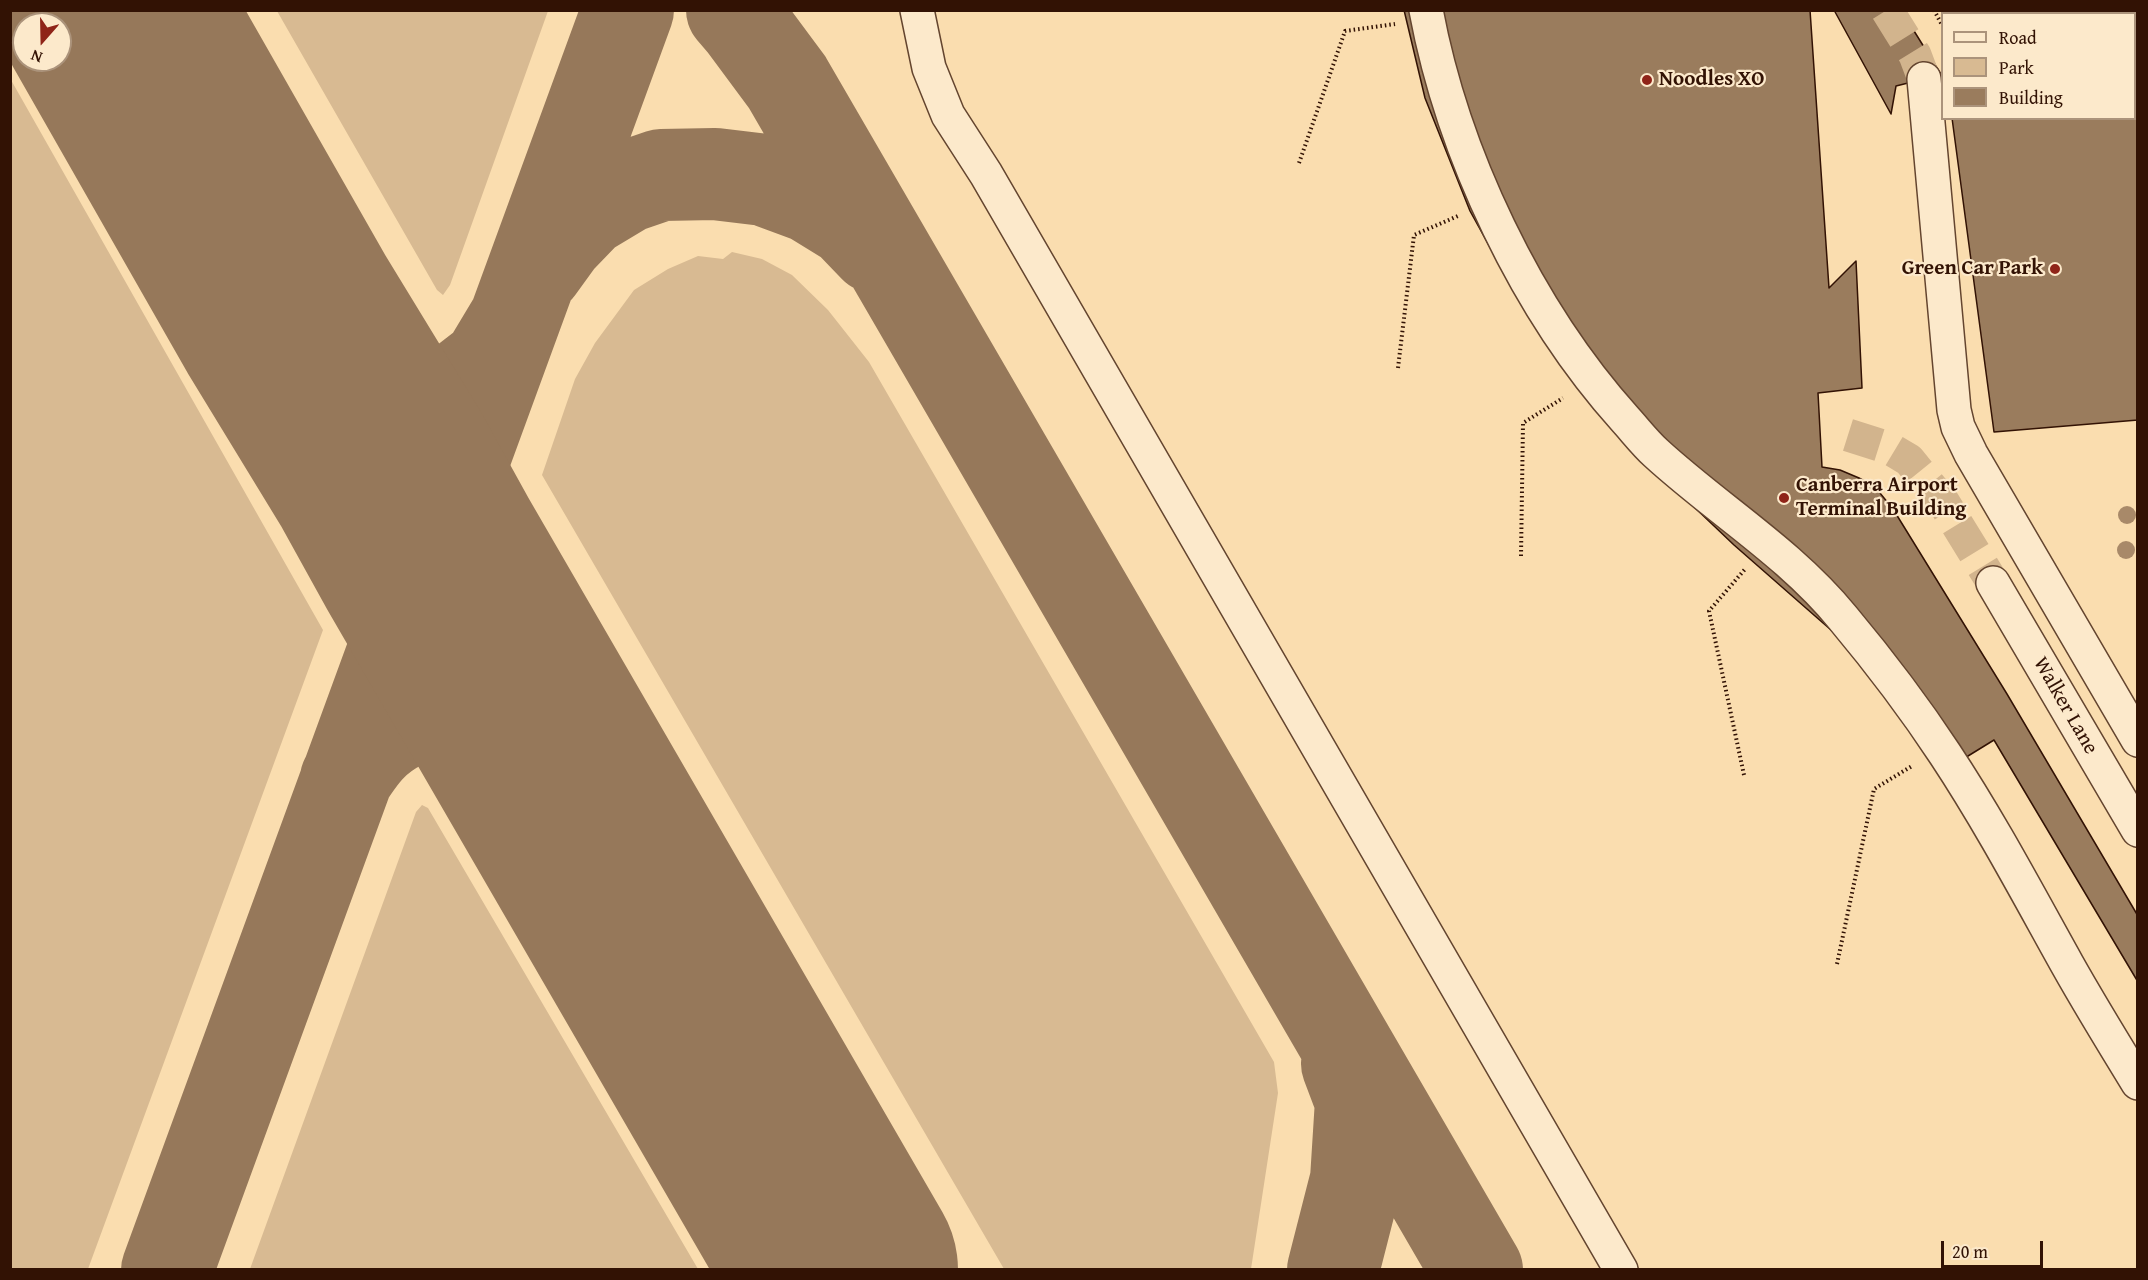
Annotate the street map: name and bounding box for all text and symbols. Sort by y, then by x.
north arrow [12,12,72,72]
legend [1941,12,2136,120]
text: Road [1999,24,2037,51]
text: N [27,44,46,70]
text: Park [1999,54,2034,81]
place label: Noodles XO [1659,67,1764,93]
marker: Noodles XO [1640,73,1654,87]
text: Building [1999,84,2063,111]
place label: Green Car Park [1902,256,2043,282]
marker: Green Car Park [2048,262,2062,276]
place label: Canberra Airport Terminal Building [1796,473,1966,523]
marker: Canberra Airport Terminal Building [1777,491,1791,505]
street label: Walker Lane [2027,653,2103,759]
scale bar [1944,1229,2046,1267]
text: 20 m [1952,1238,1988,1265]

